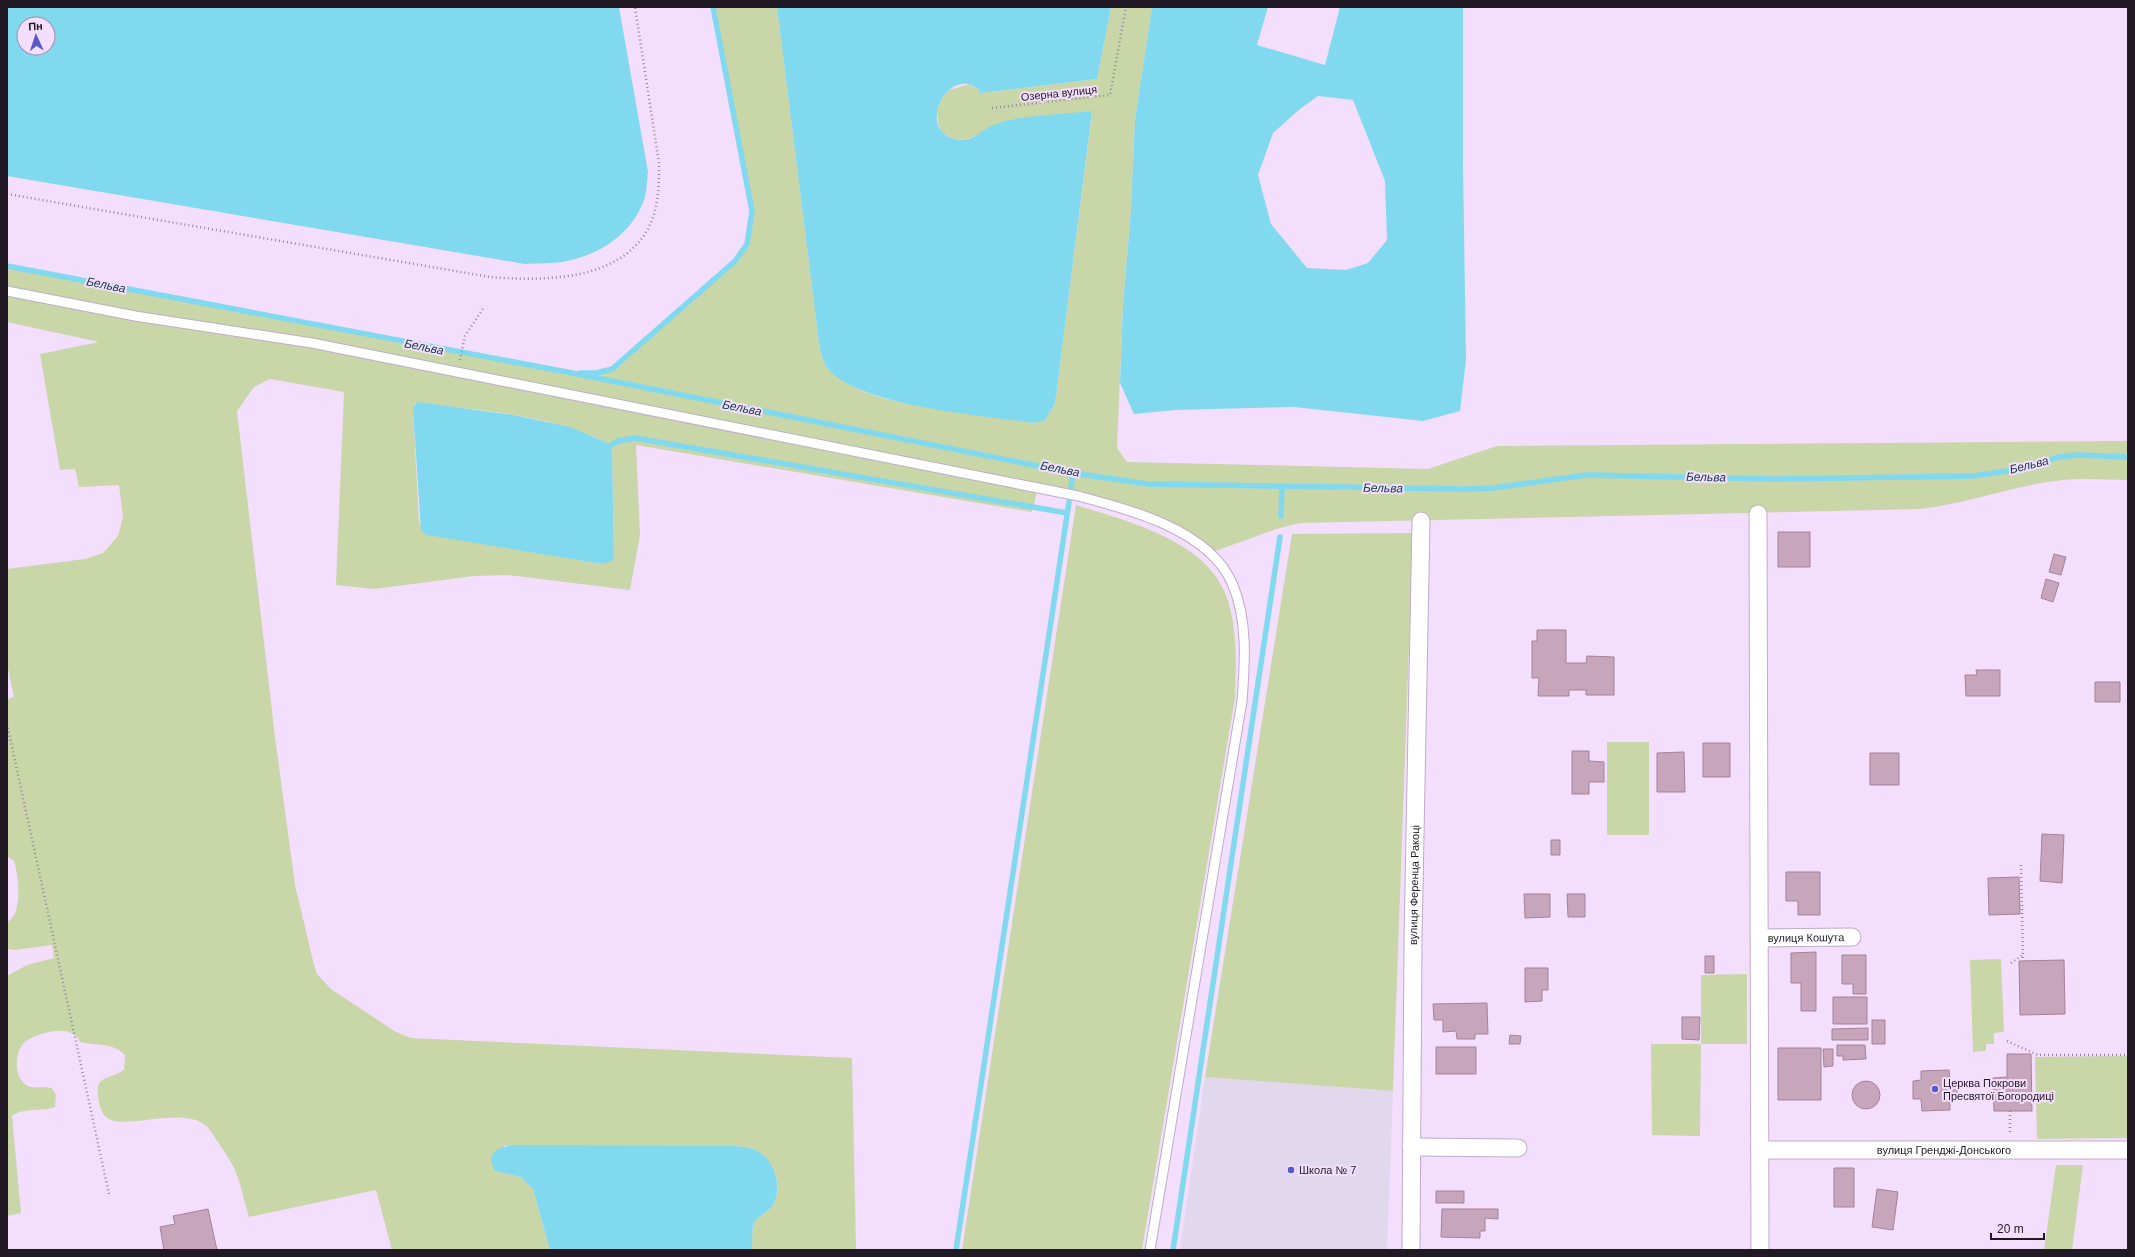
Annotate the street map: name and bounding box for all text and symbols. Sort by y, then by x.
north arrow [16,16,56,56]
text: Пн [28,20,43,32]
street label: Озерна вулиця [1020,83,1098,103]
water label: Бельва [85,274,127,296]
water label: Бельва [403,336,445,358]
water label: Бельва [721,397,763,419]
water label: Бельва [2008,453,2050,477]
water label: Бельва [1039,458,1081,480]
water label: Бельва [1686,470,1726,484]
water label: Бельва [1363,481,1403,495]
street label: вулиця Ференца Ракоці [1407,825,1421,945]
street label: вулиця Кошута [1768,931,1845,944]
place label: Церква Покрови Пресвятої Богородиці [1943,1077,2054,1102]
marker: Церква Покрови Пресвятої Богородиці [1930,1084,1940,1094]
street label: вулиця Гренджі-Донського [1877,1144,2011,1156]
place label: Школа № 7 [1299,1164,1356,1176]
marker: Школа № 7 [1286,1165,1296,1175]
scale bar [1991,1215,2044,1241]
text: 20 m [1997,1222,2024,1236]

